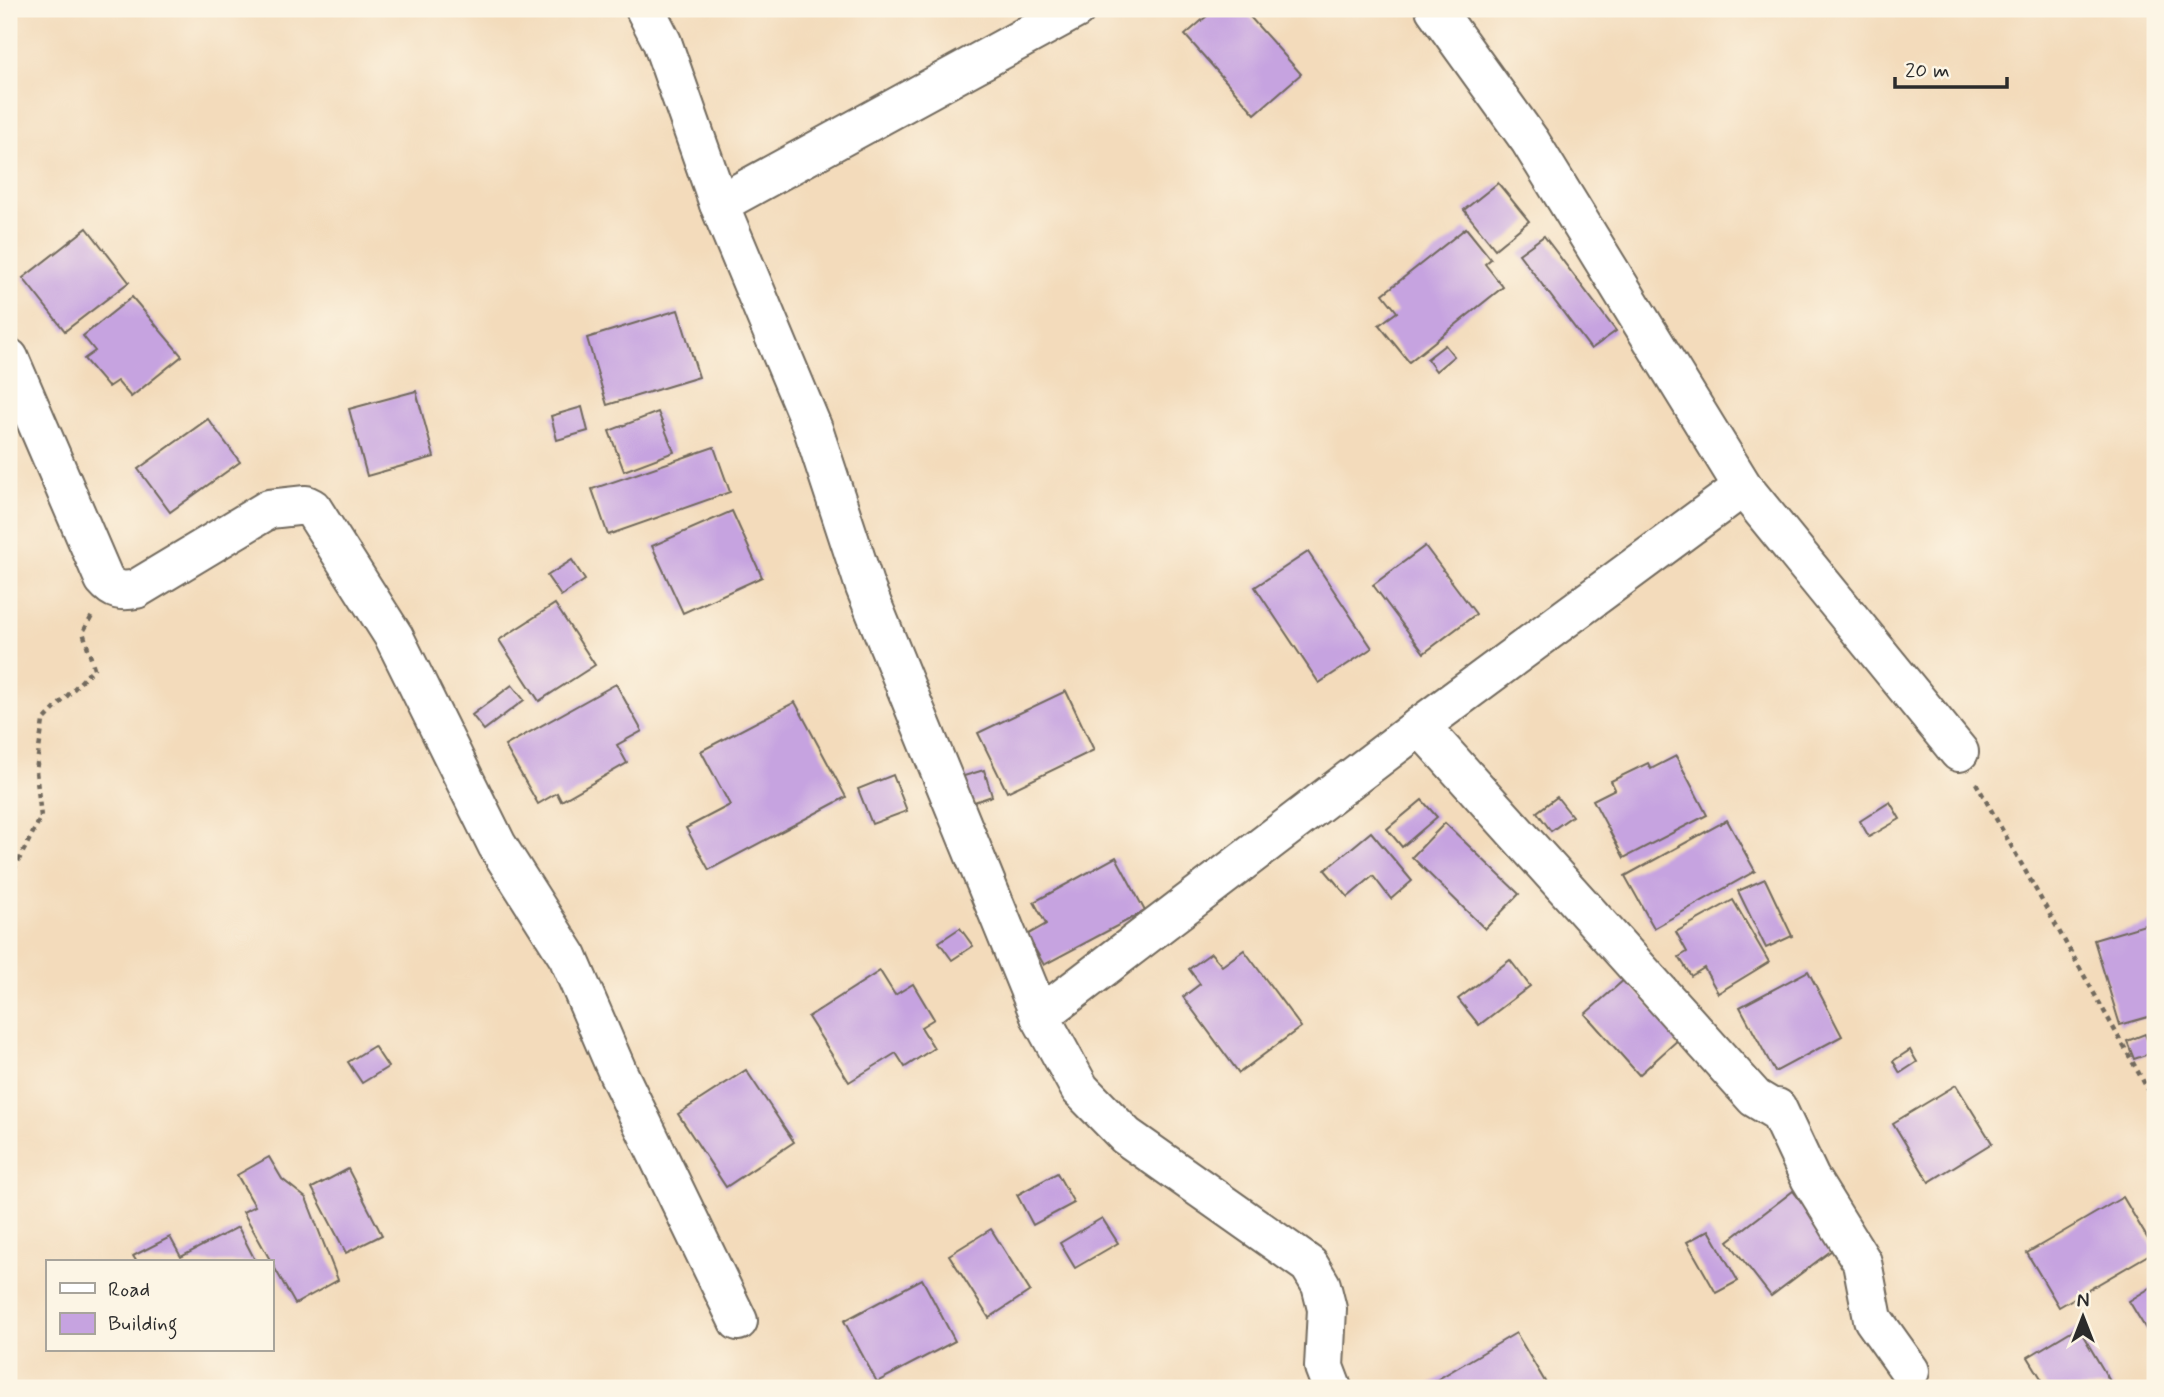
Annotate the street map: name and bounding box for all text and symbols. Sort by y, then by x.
scale bar [1895,46,2007,90]
text: 20 m [1905,57,1950,85]
legend [46,1260,273,1352]
text: Road [108,1276,150,1304]
north arrow [2048,1282,2118,1352]
text: N [2077,1289,2089,1314]
text: Building [108,1310,178,1340]

